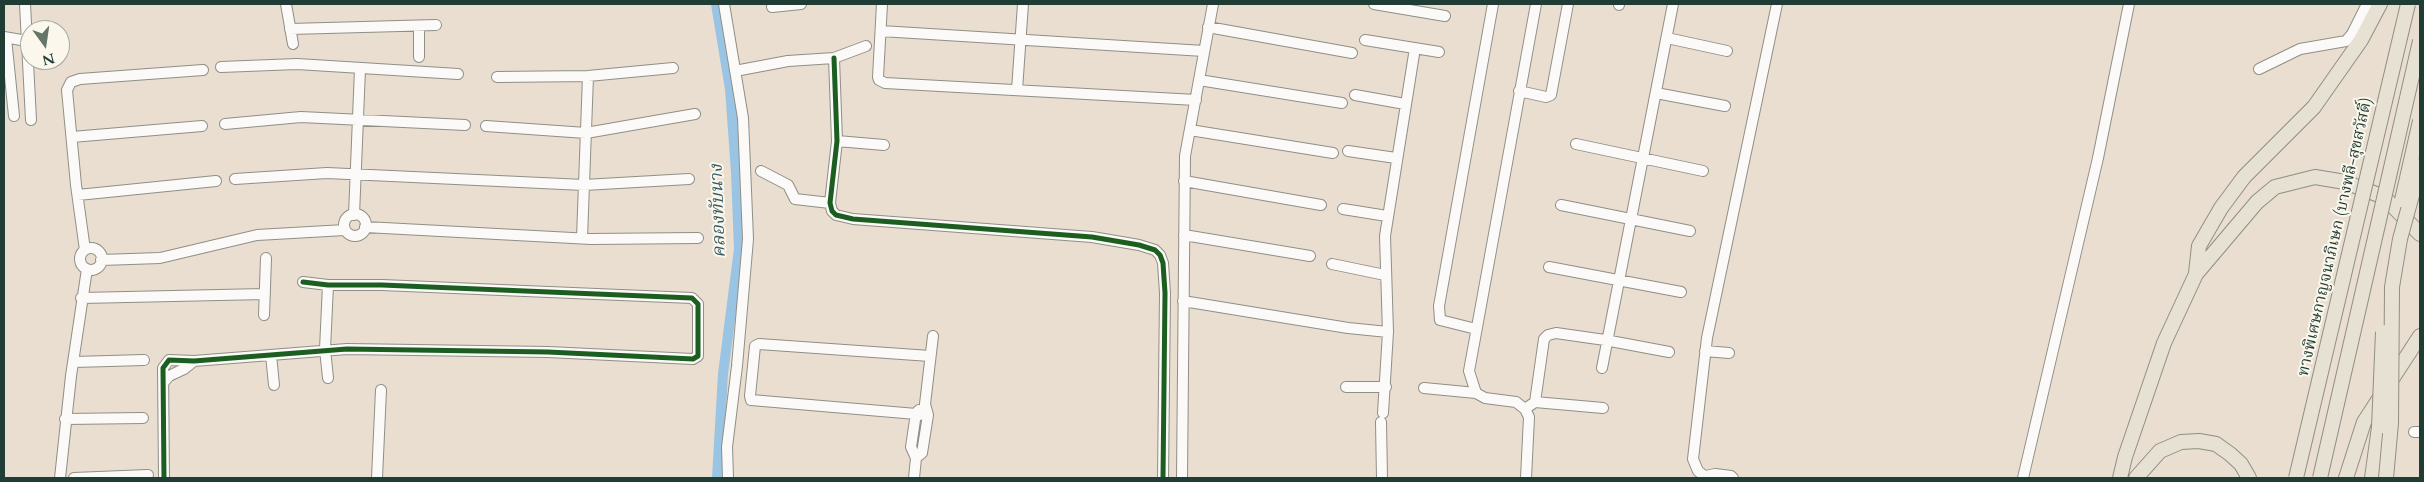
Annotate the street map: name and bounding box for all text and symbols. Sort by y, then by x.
north arrow [20,20,70,70]
text: N [40,48,57,70]
street label: ทางพิเศษกาญจนาภิเษก (บางพลี-สุขสวัสดิ์) [2295,96,2377,378]
water label: คลองทับนาง [707,164,731,258]

